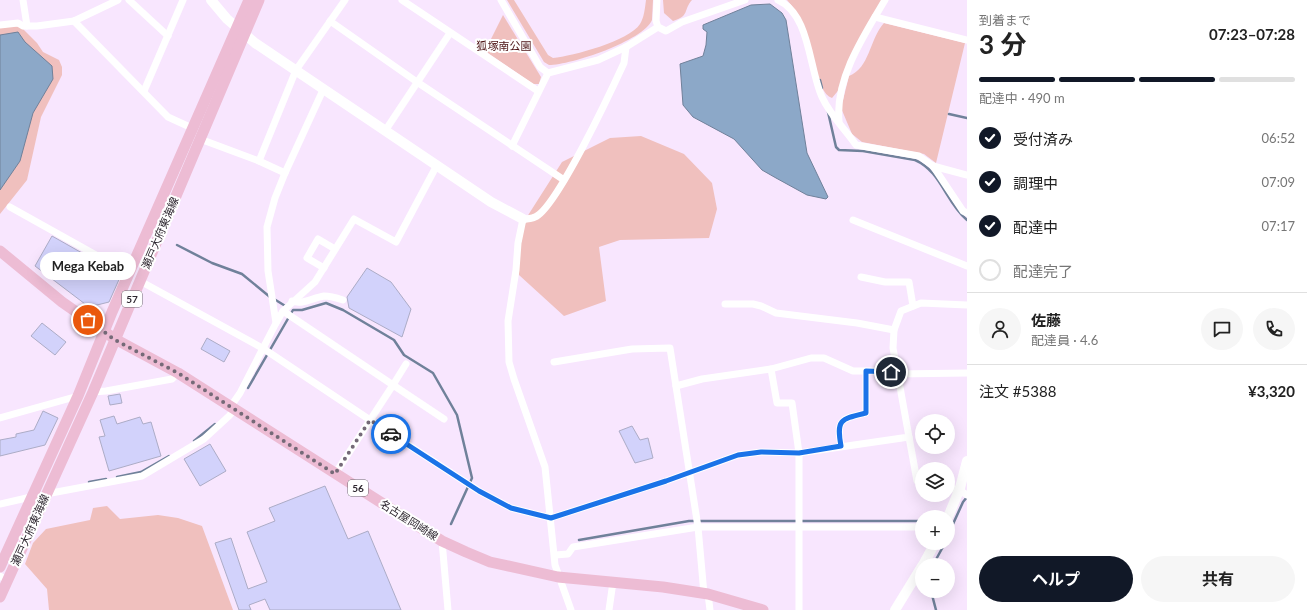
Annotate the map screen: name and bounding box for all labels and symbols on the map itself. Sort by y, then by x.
park label: 狐塚南公園 [477,39,532,52]
street label: 瀬戸大府東海線 [139,195,181,271]
callout: Mega Kebab [40,252,136,280]
road number: 57 [122,291,142,307]
pin [71,303,105,337]
pin [874,355,908,389]
courier [371,414,411,454]
road number: 56 [348,480,368,496]
street label: 瀬戸大府東海線 [8,492,51,568]
street label: 名古屋岡崎線 [378,497,441,543]

